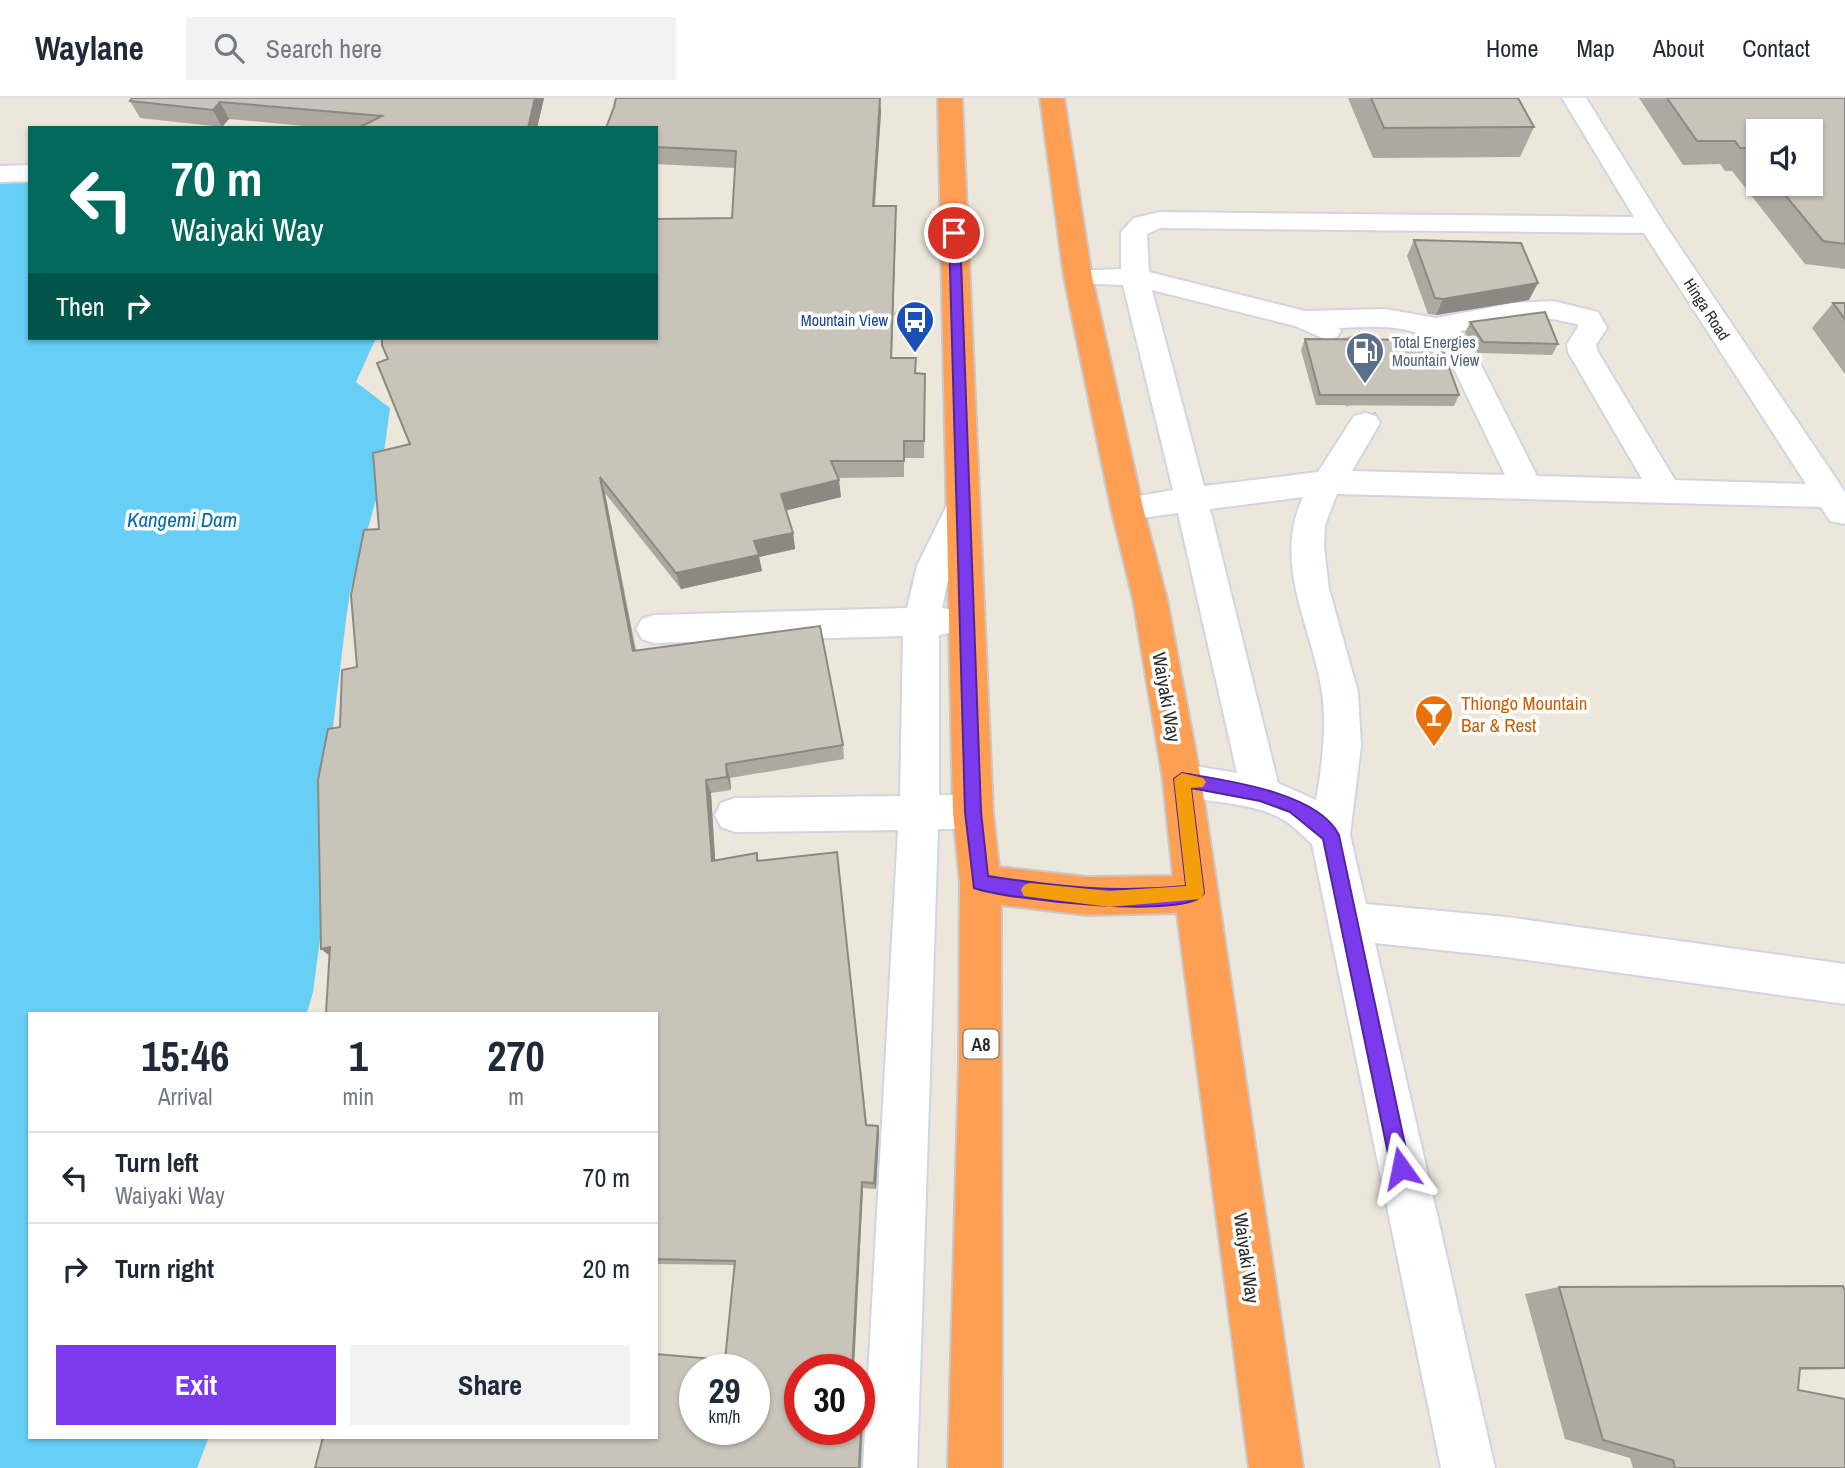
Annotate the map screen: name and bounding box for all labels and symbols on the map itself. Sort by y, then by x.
pin [924,203,984,263]
street label: Hinga Road [1679,274,1735,344]
bus stop icon: Mountain View [894,299,936,354]
place label: Mountain View [801,309,889,331]
fuel station icon: Total Energies Mountain View [1344,330,1386,385]
place label: Total Energies Mountain View [1392,331,1480,371]
water label: Kangemi Dam [127,505,237,534]
street label: Waiyaki Way [1146,650,1188,744]
place label: Thiongo Mountain Bar & Rest [1461,690,1587,738]
bar icon: Thiongo Mountain Bar & Rest [1413,693,1455,748]
road number: A8 [964,1029,998,1058]
position arrow [1364,1131,1438,1205]
street label: Waiyaki Way [1228,1211,1266,1305]
speed limit sign: 30 [784,1354,875,1445]

